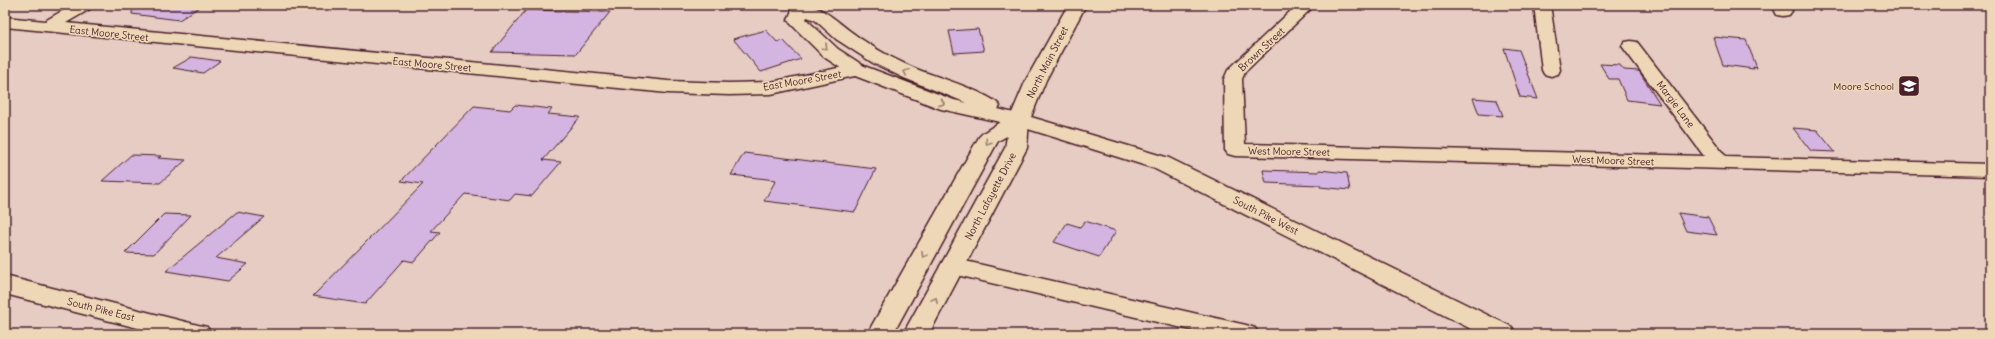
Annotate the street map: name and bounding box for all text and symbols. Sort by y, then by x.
street label: East Moore Street [69,23,150,44]
street label: North Main Street [1024,24,1071,100]
street label: Brown Street [1235,24,1288,74]
one-way arrow [820,42,828,50]
street label: East Moore Street [392,55,473,74]
street label: East Moore Street [762,67,843,94]
one-way arrow [903,69,911,77]
school or university icon: Moore School [1896,73,1922,99]
street label: Margie Lane [1654,78,1698,130]
place label: Moore School [1833,80,1894,93]
one-way arrow [938,98,945,106]
one-way arrow [985,138,993,145]
street label: West Moore Street [1248,144,1331,159]
street label: North Lafayette Drive [962,150,1019,242]
street label: West Moore Street [1572,153,1655,168]
street label: South Pike West [1231,193,1301,238]
one-way arrow [922,251,929,258]
street label: South Pike East [66,295,137,324]
one-way arrow [930,296,937,304]

